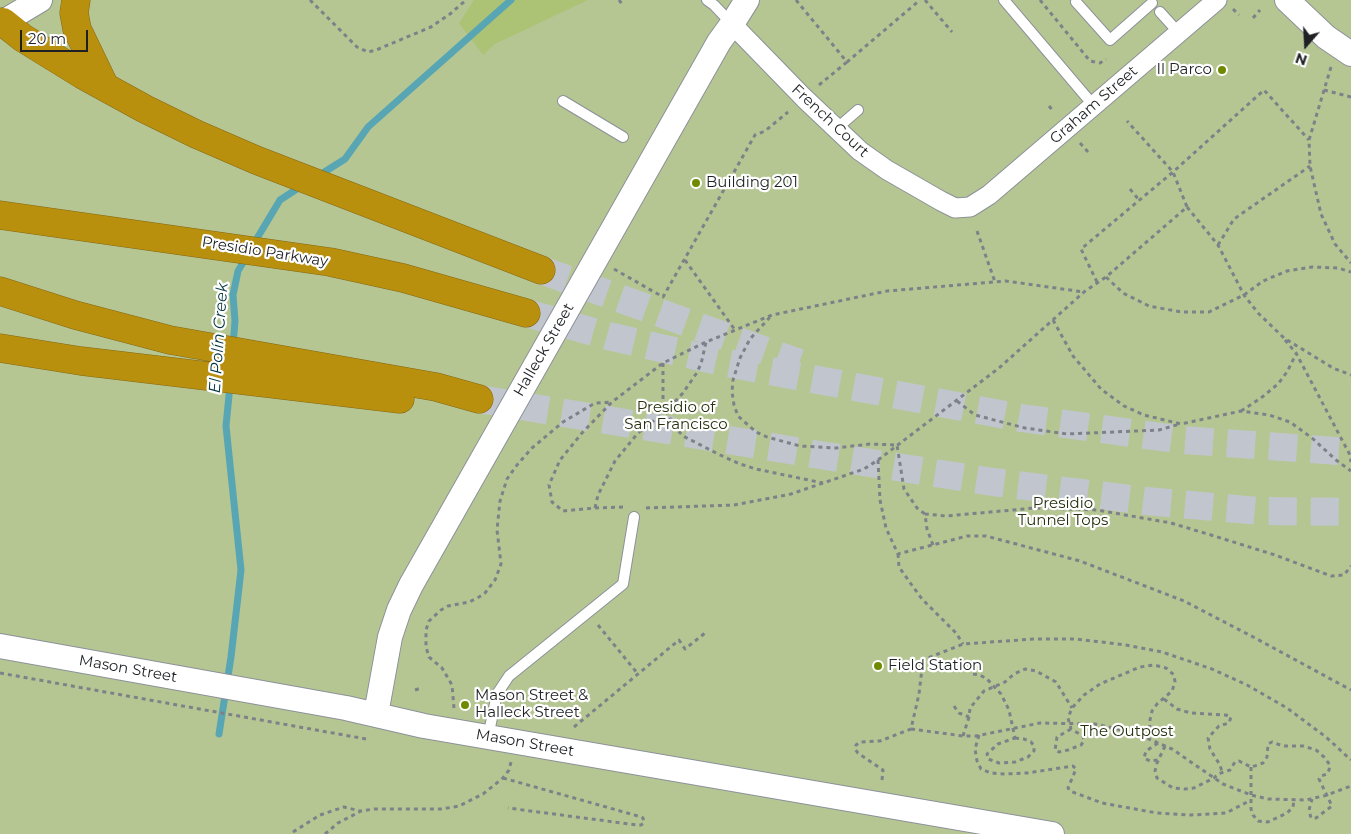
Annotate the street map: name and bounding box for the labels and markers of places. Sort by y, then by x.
place label: Il Parco [1157,61,1212,79]
marker: Il Parco [1216,64,1228,76]
place label: Building 201 [706,174,798,192]
marker: Building 201 [690,177,702,189]
place label: Field Station [888,657,982,675]
marker: Field Station [872,660,884,672]
place label: Mason Street & Halleck Street [475,687,588,722]
marker: Mason Street & Halleck Street [459,699,471,711]

